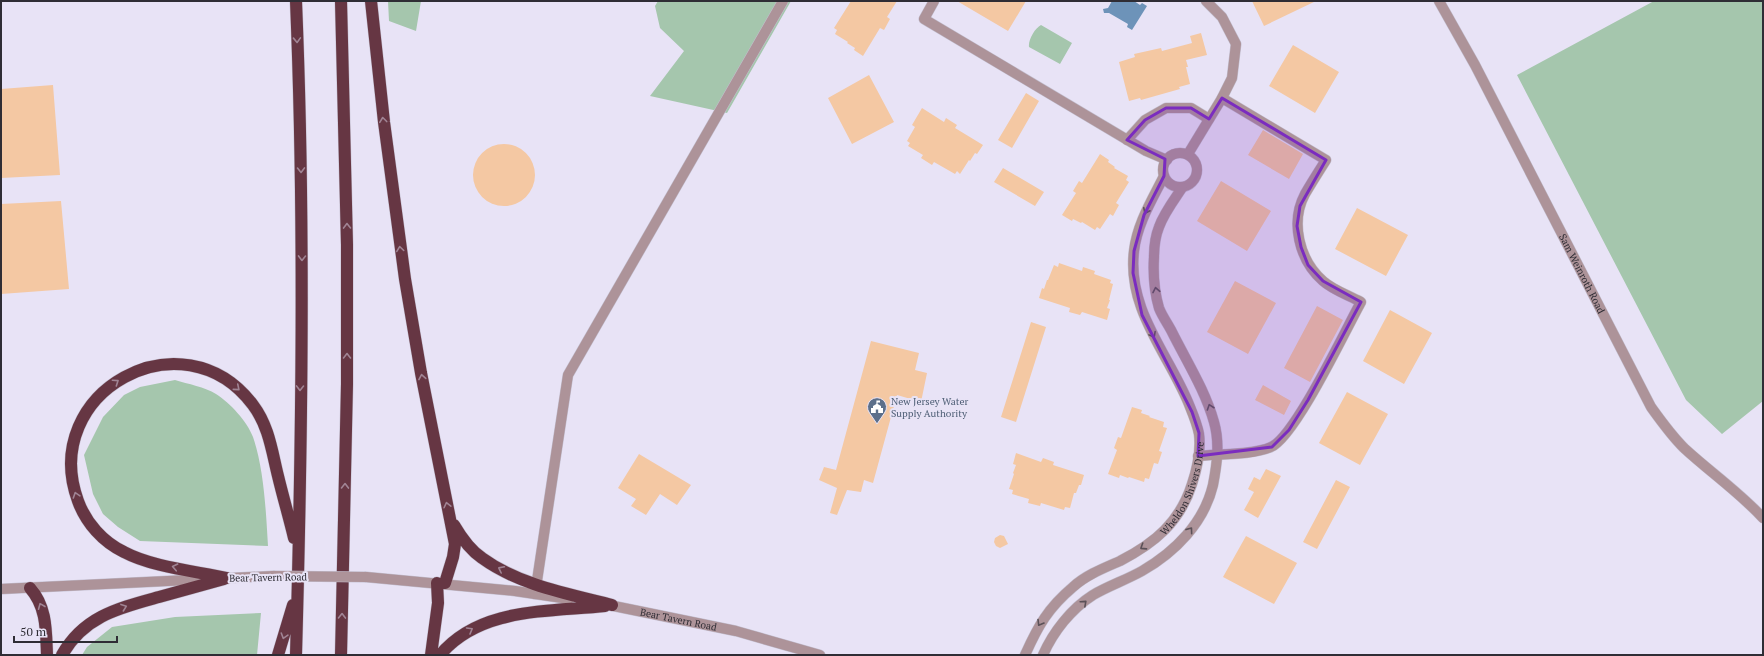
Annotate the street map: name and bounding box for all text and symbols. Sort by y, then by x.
one-way arrow [293,37,302,43]
one-way arrow [379,117,388,123]
one-way arrow [297,167,305,173]
one-way arrow [1144,207,1151,214]
one-way arrow [343,223,351,229]
street label: Sam Weinroth Road [1556,232,1608,316]
one-way arrow [396,246,405,252]
one-way arrow [298,255,306,261]
one-way arrow [1152,287,1160,293]
one-way arrow [1148,331,1156,338]
one-way arrow [343,353,351,359]
one-way arrow [418,374,426,380]
one-way arrow [112,380,119,387]
one-way arrow [232,384,239,391]
one-way arrow [296,385,304,391]
place label: New Jersey Water Supply Authority [891,395,968,420]
public building icon: New Jersey Water Supply Authority [866,396,888,424]
one-way arrow [1206,404,1214,411]
street label: Wheldon Shivers Drive [1157,442,1207,538]
one-way arrow [341,483,349,489]
one-way arrow [72,492,81,499]
one-way arrow [444,501,452,508]
one-way arrow [1185,527,1193,534]
one-way arrow [1140,542,1147,550]
one-way arrow [172,563,178,572]
one-way arrow [498,567,505,574]
street label: Bear Tavern Road [229,570,308,585]
one-way arrow [1079,600,1087,607]
one-way arrow [37,603,45,610]
one-way arrow [121,603,128,611]
street label: Bear Tavern Road [639,606,718,634]
one-way arrow [338,613,346,619]
scale bar [14,618,117,644]
one-way arrow [1037,619,1045,626]
text: 50 m [20,624,47,639]
one-way arrow [466,628,473,635]
one-way arrow [280,632,289,639]

